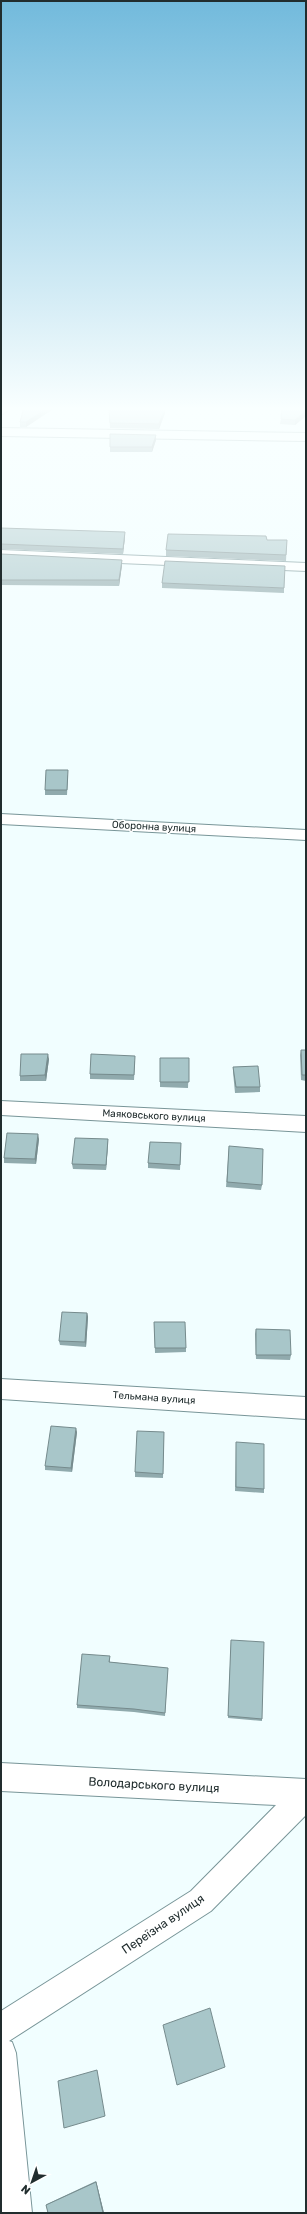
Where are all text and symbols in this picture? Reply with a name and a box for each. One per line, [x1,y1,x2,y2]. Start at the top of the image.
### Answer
street label: Оборонна вулиця [112,819,196,835]
street label: Маяковського вулиця [102,1107,206,1125]
street label: Тельмана вулиця [112,1389,196,1407]
street label: Володарського вулиця [88,1775,220,1795]
street label: Переїзна вулиця [119,1891,207,1957]
north arrow [12,2162,52,2202]
text: N [19,2182,33,2197]

